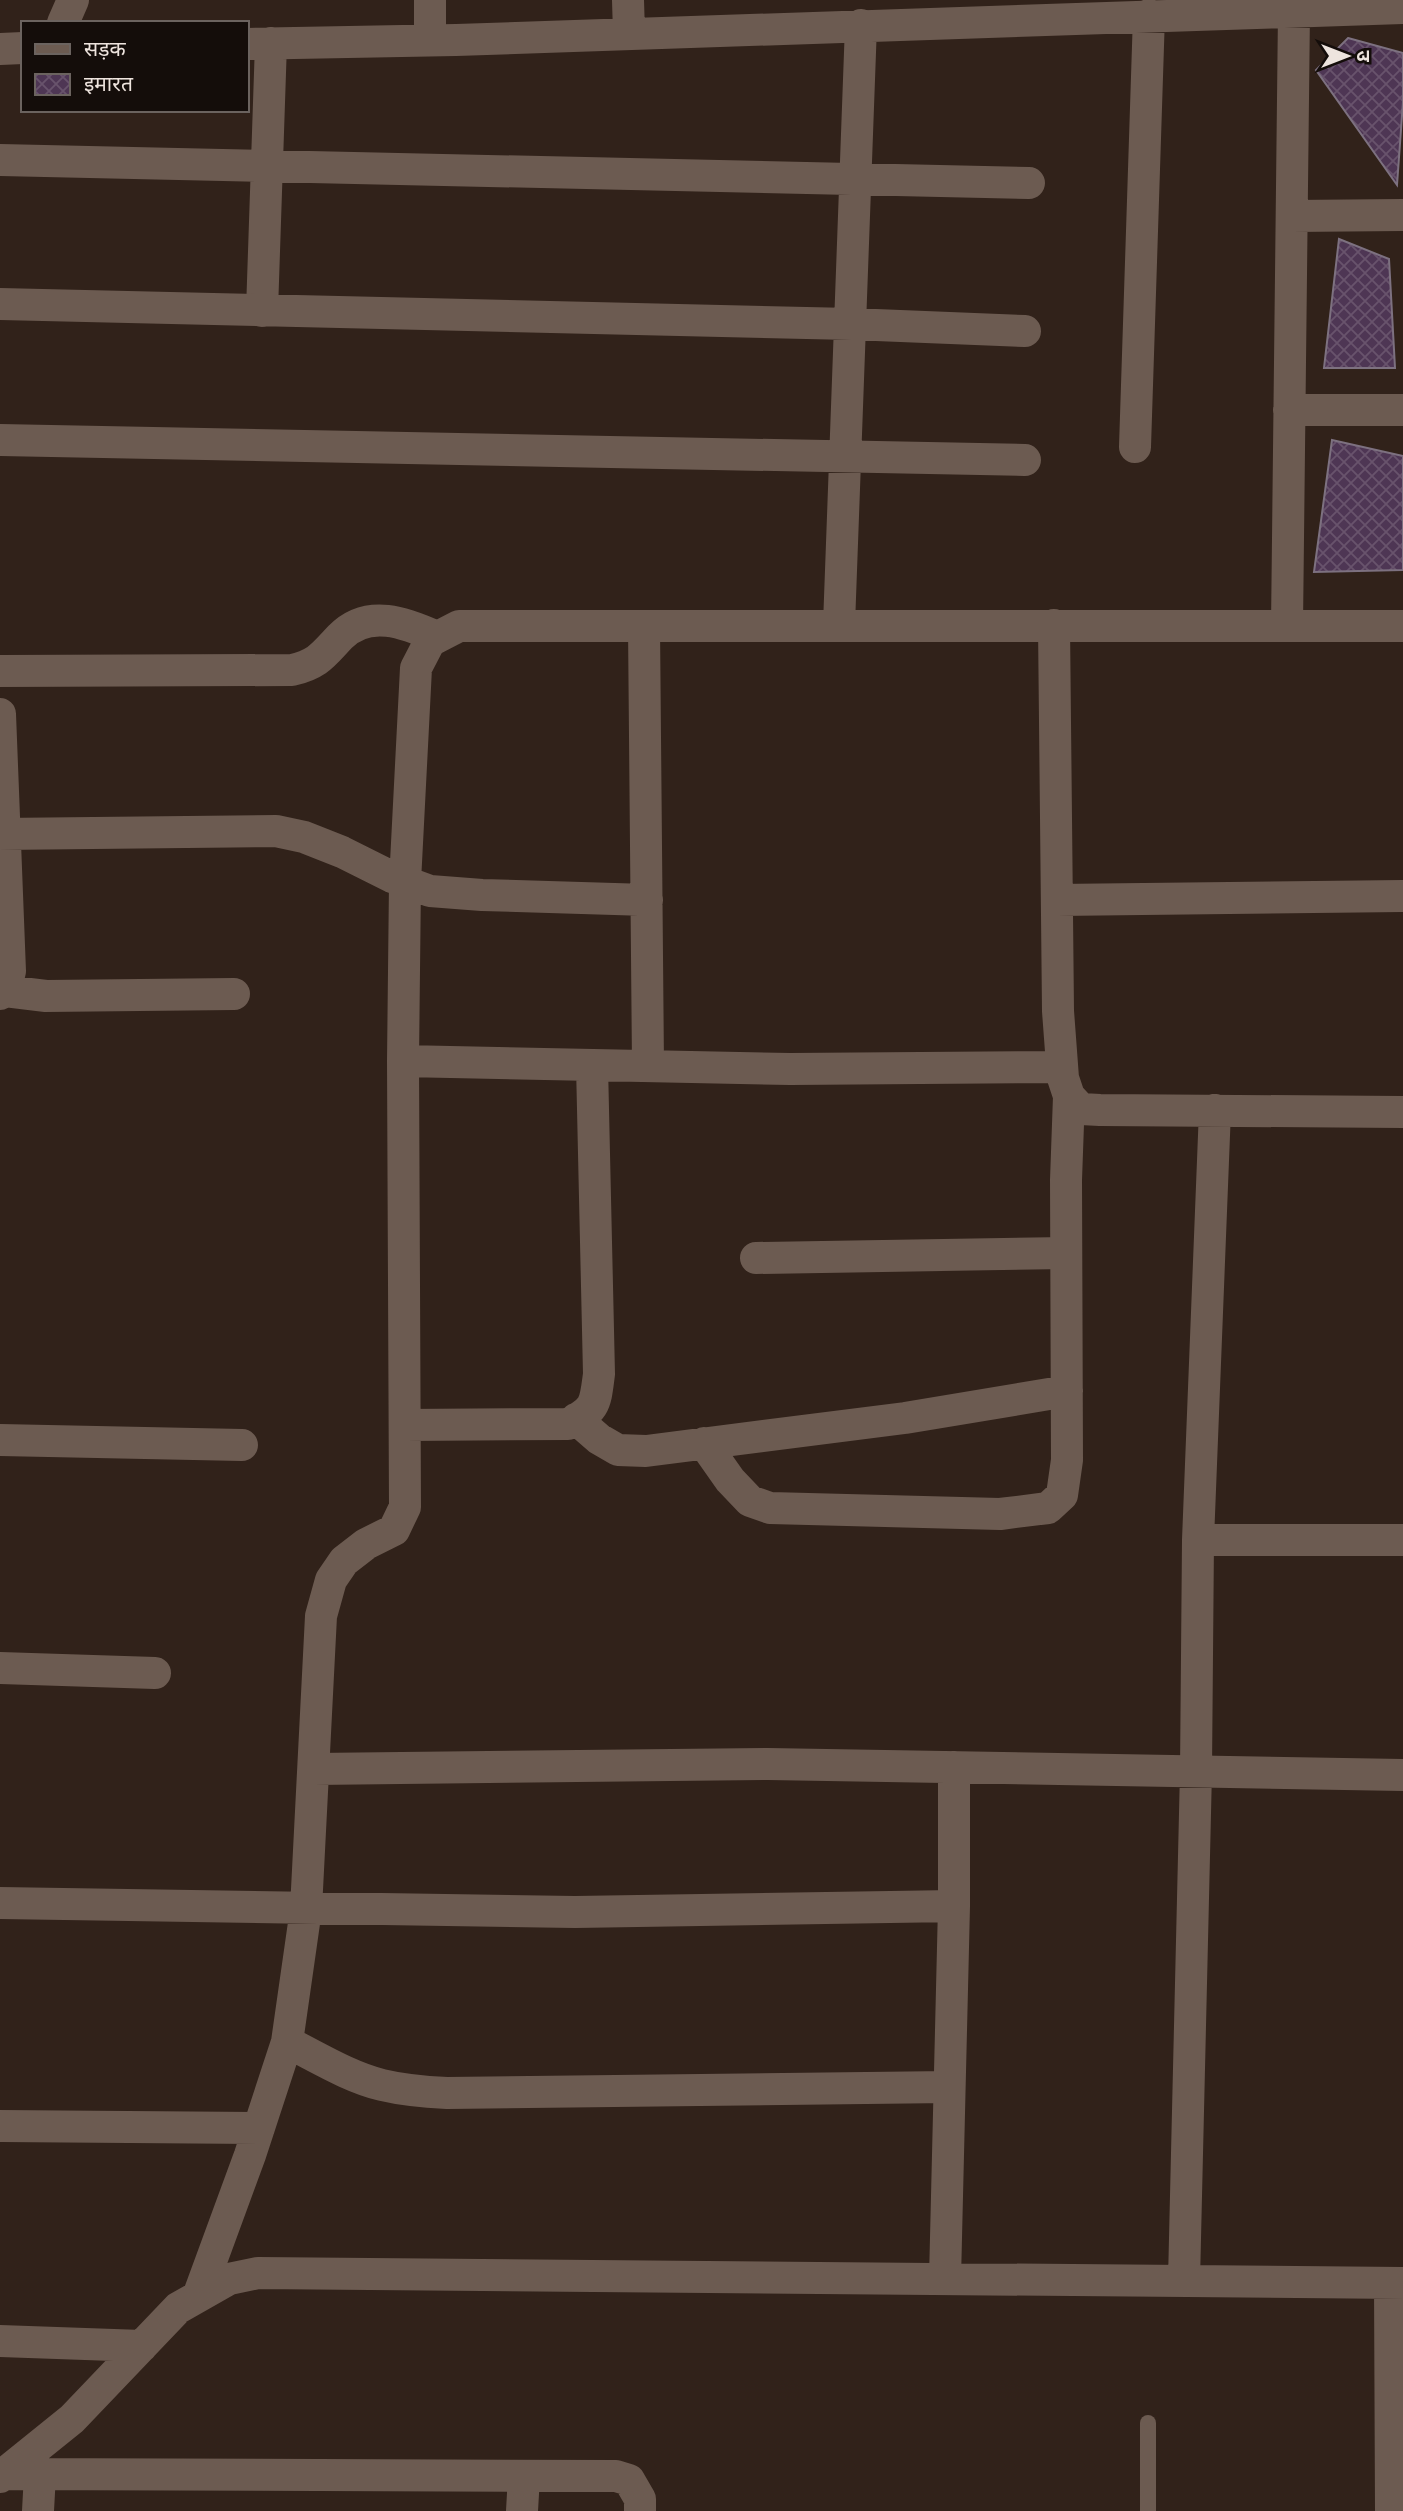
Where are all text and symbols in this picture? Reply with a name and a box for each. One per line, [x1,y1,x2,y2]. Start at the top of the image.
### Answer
legend [21,21,248,112]
north arrow [1312,21,1382,91]
text: सड़क [84,36,126,60]
text: उ [1353,50,1375,62]
text: इमारत [84,71,134,95]

